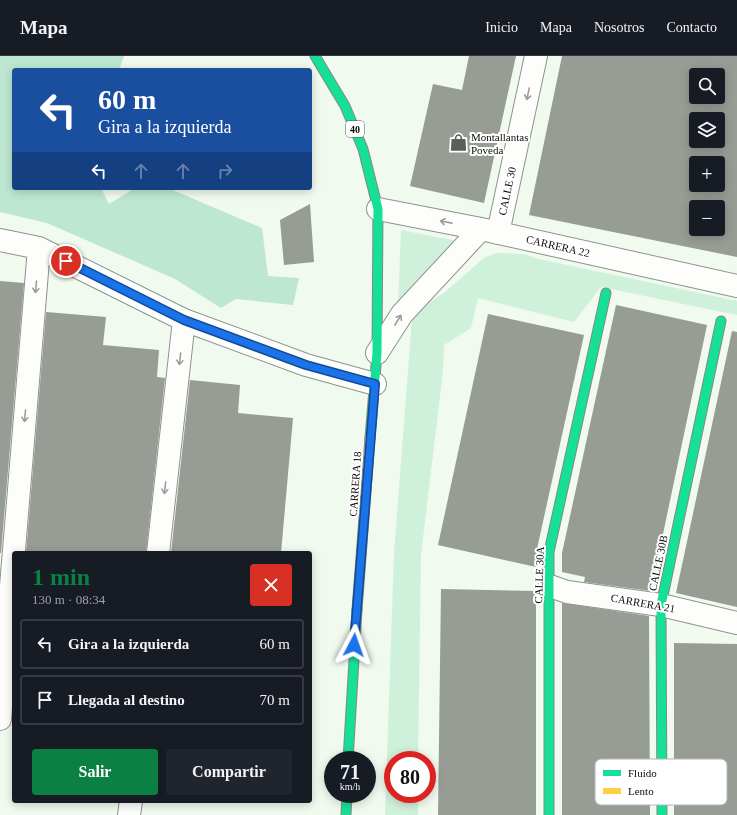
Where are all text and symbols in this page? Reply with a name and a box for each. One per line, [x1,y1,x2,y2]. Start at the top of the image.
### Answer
text: Mapa [20,17,68,38]
text: Inicio [485,20,518,35]
text: Mapa [540,20,572,35]
text: Nosotros [594,20,644,35]
text: Contacto [666,20,717,35]
map controls [689,68,725,236]
button: search [689,68,725,104]
icon: left [32,84,84,136]
text: 60 m [98,84,156,115]
one-way arrow [524,87,532,100]
button: layers [689,112,725,148]
text: Gira a la izquierda [98,117,231,137]
road number: 40 [346,121,364,137]
place label: Montallantas Poveda [471,131,528,156]
shop icon: Montallantas Poveda [448,133,468,153]
button: + [689,156,725,192]
icon: left [88,160,110,182]
icon: ahead [130,160,152,182]
icon: ahead [172,160,194,182]
icon: right [214,160,236,182]
street label: CALLE 30 [496,165,518,216]
button: − [689,200,725,236]
one-way arrow [440,218,453,226]
street label: CARRERA 22 [525,233,591,259]
pin [49,244,83,278]
icon: arrive [55,250,77,272]
one-way arrow [32,280,40,293]
one-way arrow [394,315,402,326]
one-way arrow [176,352,183,365]
one-way arrow [22,409,29,422]
street label: CARRERA 18 [347,451,363,517]
one-way arrow [162,481,169,494]
street label: CALLE 30B [646,534,670,592]
street label: CALLE 30A [532,546,546,604]
text: 1 min [32,564,90,590]
button: close [250,564,292,606]
street label: CARRERA 21 [610,591,676,615]
text: 130 m · 08:34 [32,592,105,607]
position arrow [333,624,375,666]
icon: left [34,633,56,655]
text: Gira a la izquierda [68,636,189,652]
text: 60 m [260,636,290,652]
icon: arrive [34,689,56,711]
text: Llegada al destino [68,692,185,708]
text: 70 m [260,692,290,708]
button: Salir [32,749,158,795]
button: Compartir [166,749,292,795]
speed limit sign: 80 [384,751,436,803]
legend [595,759,727,805]
text: 71 [340,761,360,783]
text: Fluido [628,767,657,779]
text: km/h [340,781,360,792]
text: Lento [628,785,654,797]

